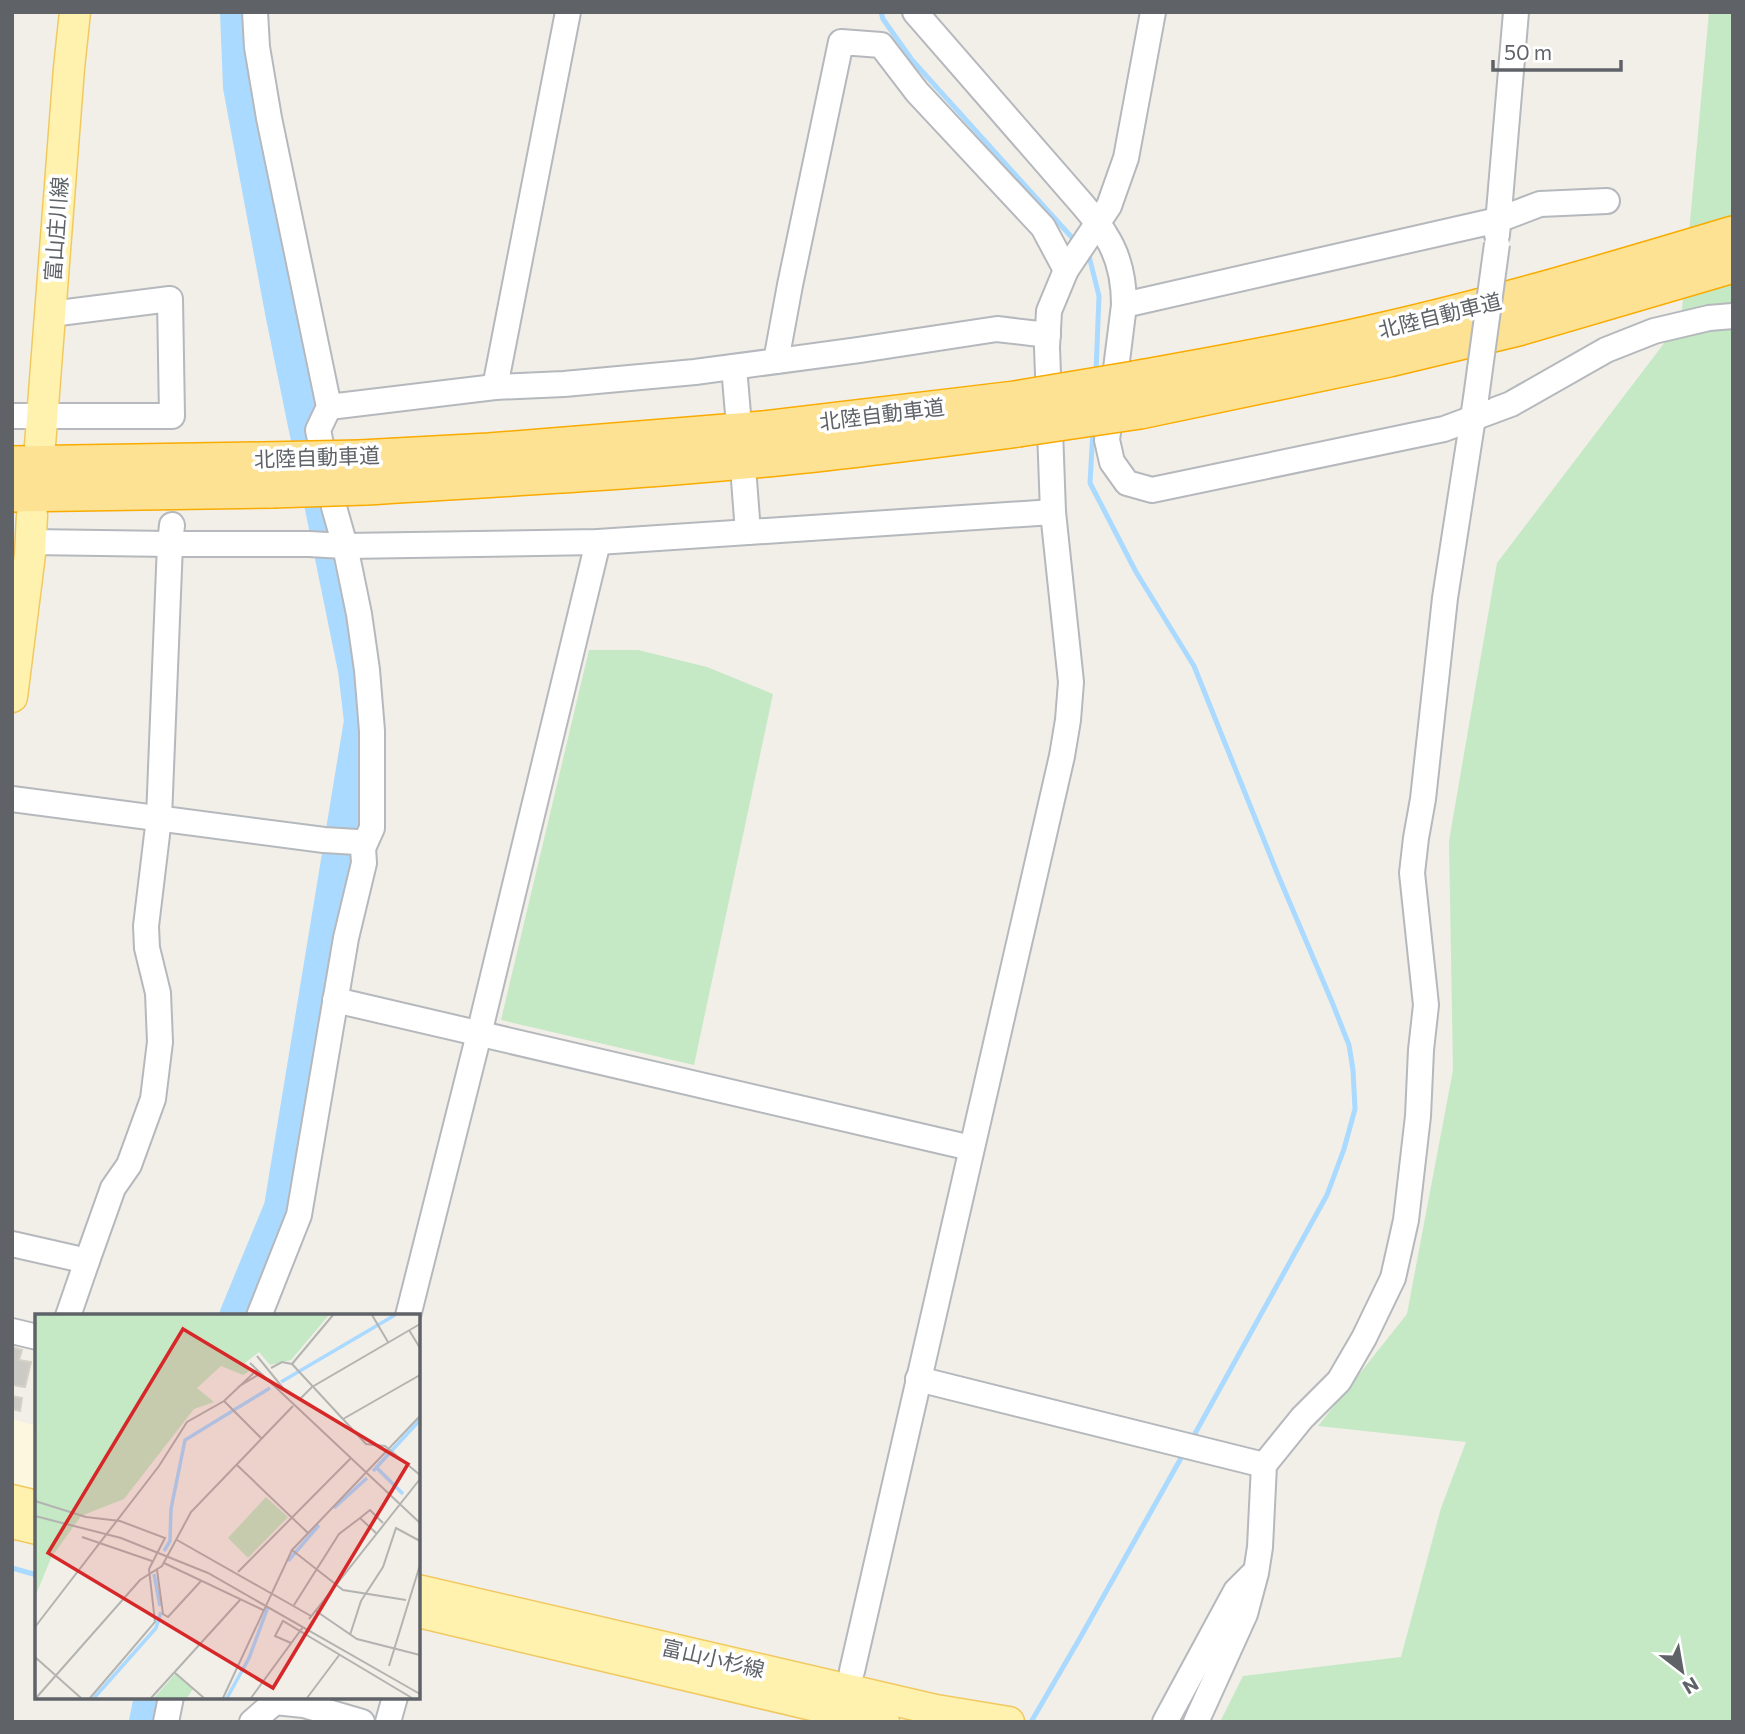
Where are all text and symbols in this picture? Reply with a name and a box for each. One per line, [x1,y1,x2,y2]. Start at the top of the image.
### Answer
scale bar [1493,28,1621,72]
text: 50 m [1504,39,1552,64]
street label: 富山庄川線 [39,176,72,282]
street label: 北陸自動車道 [1375,287,1504,342]
street label: 北陸自動車道 [818,393,946,434]
street label: 北陸自動車道 [254,442,380,471]
inset map [35,1314,420,1699]
street label: 富山小杉線 [659,1634,767,1682]
north arrow [1647,1636,1717,1706]
text: N [1679,1672,1703,1700]

